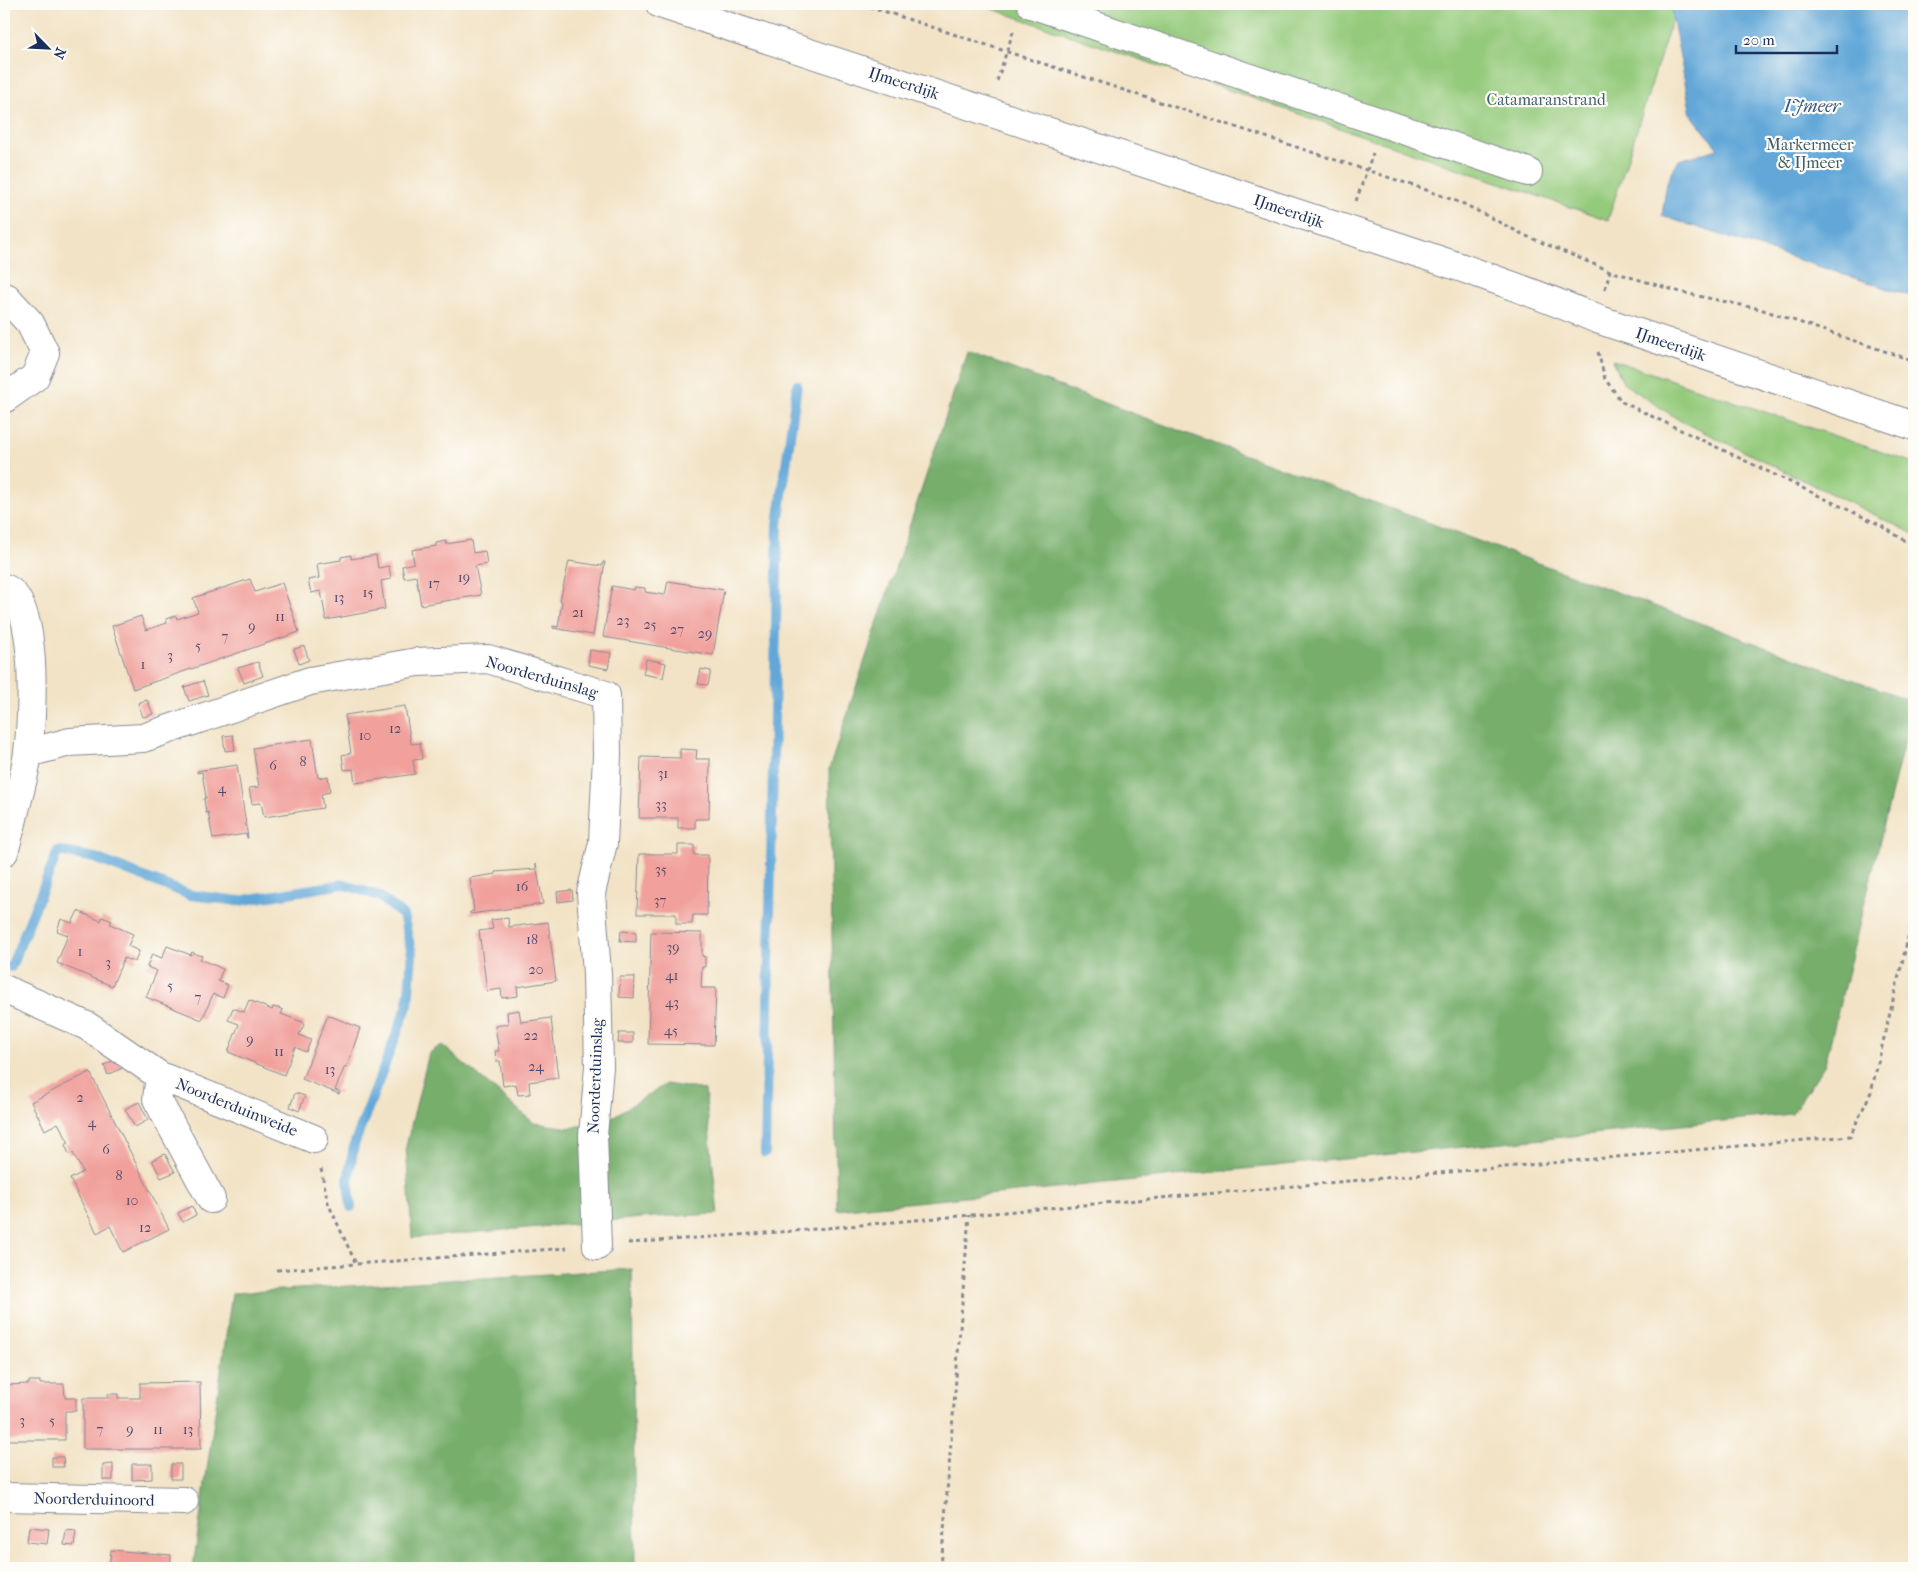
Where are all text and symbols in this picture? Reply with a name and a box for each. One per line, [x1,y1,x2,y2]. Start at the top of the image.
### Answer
north arrow [22,22,72,72]
scale bar [1736,22,1837,54]
text: 20 m [1743,31,1775,49]
text: N [49,45,69,62]
street label: IJmeerdijk [866,63,942,104]
park label: Catamaranstrand [1486,90,1606,109]
water label: IJmeer [1783,96,1842,117]
park label: Markermeer & IJmeer [1766,135,1854,172]
street label: IJmeerdijk [1251,190,1327,232]
street label: IJmeerdijk [1633,323,1709,365]
house number: 19 [458,569,470,586]
house number: 17 [428,575,440,592]
house number: 15 [363,584,374,601]
house number: 13 [334,589,344,606]
house number: 21 [572,604,584,621]
house number: 11 [275,608,285,625]
house number: 23 [617,612,629,629]
house number: 25 [643,616,657,633]
house number: 9 [248,618,256,635]
house number: 27 [670,621,684,638]
house number: 29 [698,625,712,642]
house number: 7 [222,628,229,645]
house number: 5 [195,637,201,654]
house number: 3 [167,647,173,664]
street label: Noorderduinslag [484,652,601,702]
house number: 1 [141,656,146,673]
house number: 12 [389,720,401,737]
house number: 10 [359,727,371,744]
house number: 8 [299,753,307,770]
house number: 6 [269,757,277,774]
house number: 31 [658,765,668,782]
house number: 4 [218,780,227,797]
house number: 33 [655,796,667,813]
house number: 35 [655,861,667,878]
house number: 16 [516,878,529,895]
house number: 37 [654,892,666,909]
house number: 18 [526,931,538,948]
house number: 39 [666,939,680,956]
house number: 1 [78,943,83,960]
house number: 3 [105,954,111,971]
house number: 20 [529,961,543,978]
house number: 41 [665,967,679,984]
house number: 5 [167,977,173,994]
house number: 7 [195,989,202,1006]
house number: 43 [665,994,679,1011]
street label: Noorderduinslag [583,1017,607,1134]
house number: 45 [664,1022,678,1039]
house number: 22 [524,1027,538,1044]
house number: 9 [246,1031,254,1048]
house number: 11 [274,1043,284,1060]
house number: 24 [528,1058,544,1075]
house number: 13 [325,1061,335,1078]
street label: Noorderduinweide [173,1074,301,1140]
house number: 2 [76,1089,84,1106]
house number: 4 [88,1114,97,1131]
house number: 6 [102,1141,110,1158]
house number: 8 [115,1167,123,1184]
house number: 10 [126,1192,138,1209]
house number: 12 [139,1219,151,1236]
house number: 3 [19,1412,25,1429]
house number: 5 [49,1412,55,1429]
house number: 7 [97,1421,104,1438]
house number: 9 [126,1421,134,1438]
house number: 11 [153,1421,163,1438]
house number: 13 [183,1421,193,1438]
street label: Noorderduinoord [33,1488,155,1510]

